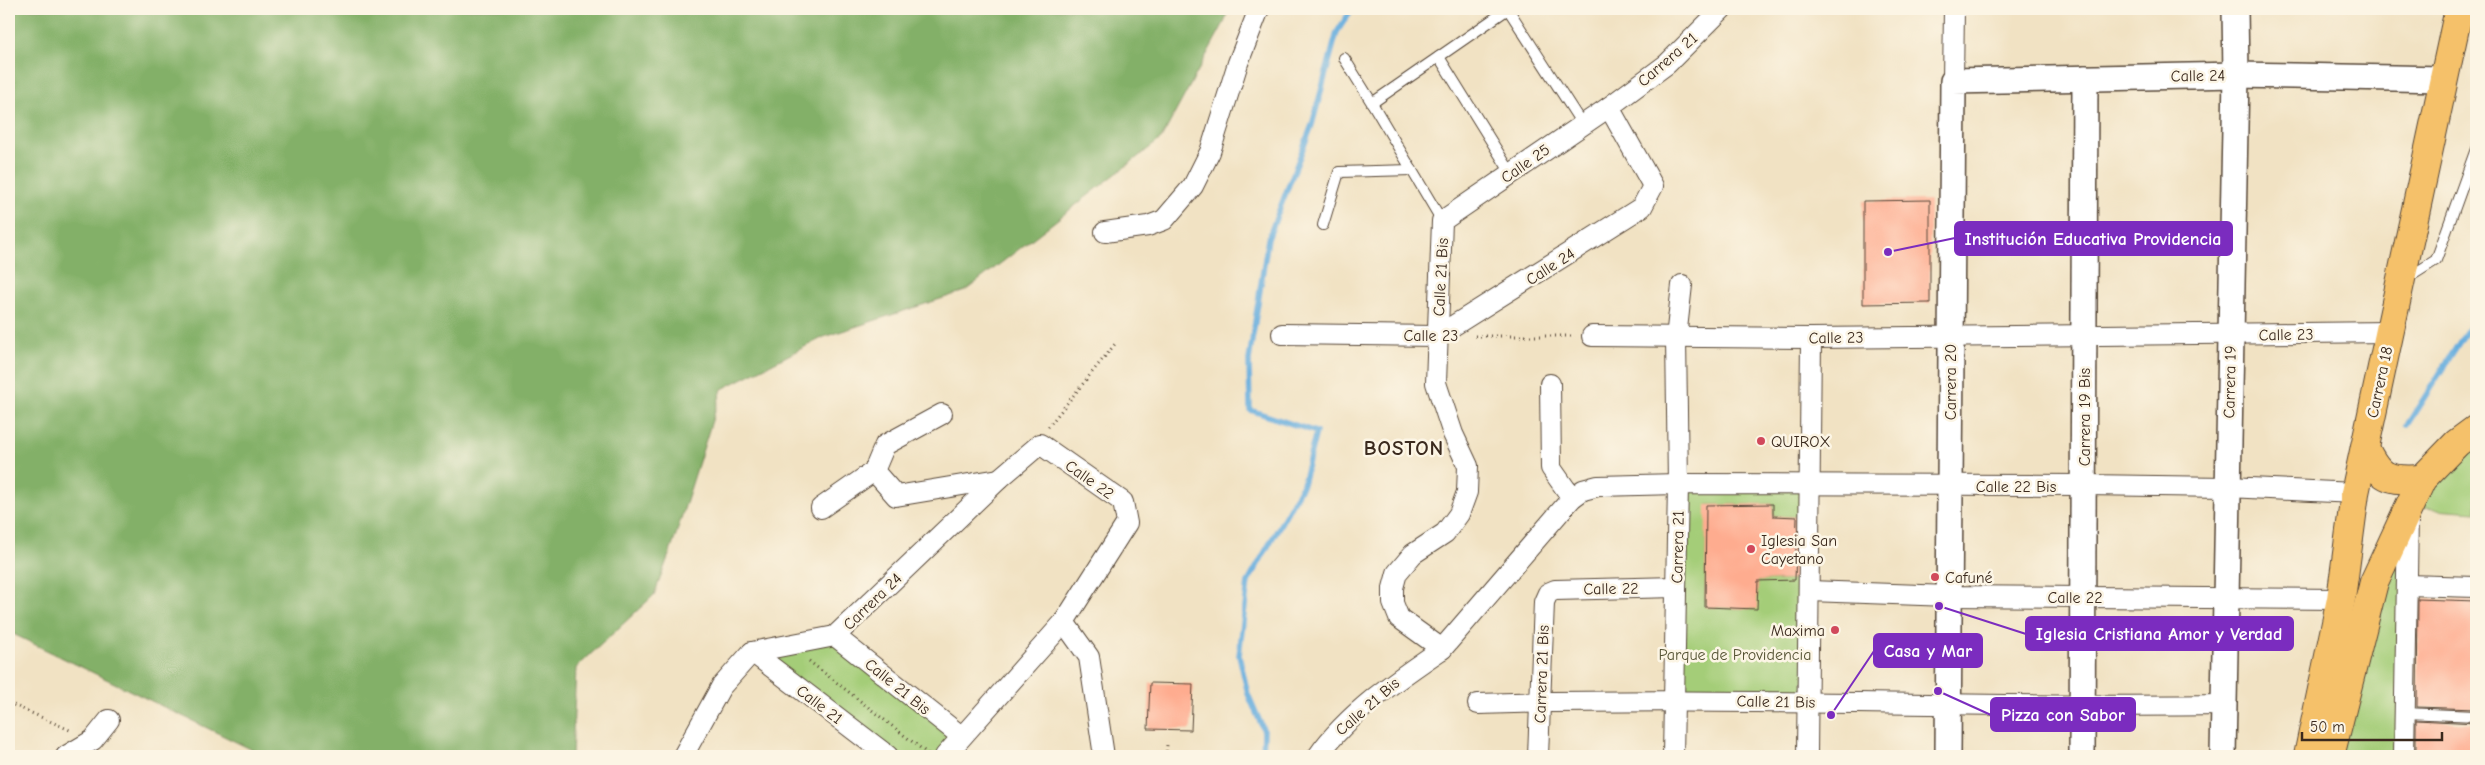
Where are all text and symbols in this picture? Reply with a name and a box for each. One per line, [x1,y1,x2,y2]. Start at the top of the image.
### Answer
street label: Carrera 21 [1634,29,1701,90]
street label: Calle 24 [2171,67,2225,85]
street label: Calle 25 [1498,141,1553,187]
callout: Institución Educativa Providencia [1955,222,2232,255]
text: Institución Educativa Providencia [1965,229,2221,250]
street label: Calle 21 Bis [1430,237,1452,317]
street label: Calle 24 [1523,244,1578,289]
street label: Calle 23 [2258,326,2314,344]
street label: Calle 23 [1404,327,1458,345]
street label: Calle 23 [1808,329,1864,347]
street label: Carrera 20 [1942,344,1960,420]
street label: Carrera 19 [2220,345,2240,419]
street label: Carrera 18 [2364,345,2396,420]
street label: Carrera 19 Bis [2076,367,2094,466]
place label: QUIROX [1771,433,1830,451]
marker: QUIROX [1755,435,1767,447]
district label: BOSTON [1364,436,1444,460]
street label: Calle 22 [1062,457,1117,503]
street label: Calle 22 Bis [1976,478,2057,496]
street label: Carrera 21 [1668,510,1688,584]
place label: Iglesia San Cayetano [1761,532,1837,568]
marker: Iglesia San Cayetano [1745,543,1757,555]
street label: Carrera 24 [840,569,906,634]
place label: Cafuné [1945,569,1993,587]
marker: Cafuné [1929,571,1941,583]
street label: Calle 22 [1583,580,1639,598]
street label: Calle 22 [2047,589,2103,607]
callout: Iglesia Cristiana Amor y Verdad [2026,617,2293,650]
place label: Maxima [1771,622,1825,640]
street label: Carrera 21 Bis [1531,624,1553,724]
marker: Maxima [1829,624,1841,636]
text: Iglesia Cristiana Amor y Verdad [2036,624,2282,645]
callout: Casa y Mar [1874,634,1982,667]
text: Casa y Mar [1884,641,1973,662]
park label: Parque de Providencia [1659,646,1811,664]
street label: Calle 21 Bis [861,655,934,719]
street label: Calle 21 Bis [1332,674,1404,739]
street label: Calle 21 [793,682,846,728]
street label: Calle 21 Bis [1736,692,1816,712]
callout: Pizza con Sabor [1991,698,2135,731]
text: Pizza con Sabor [2001,705,2126,726]
scale bar [2302,710,2442,742]
text: 50 m [2310,718,2345,736]

